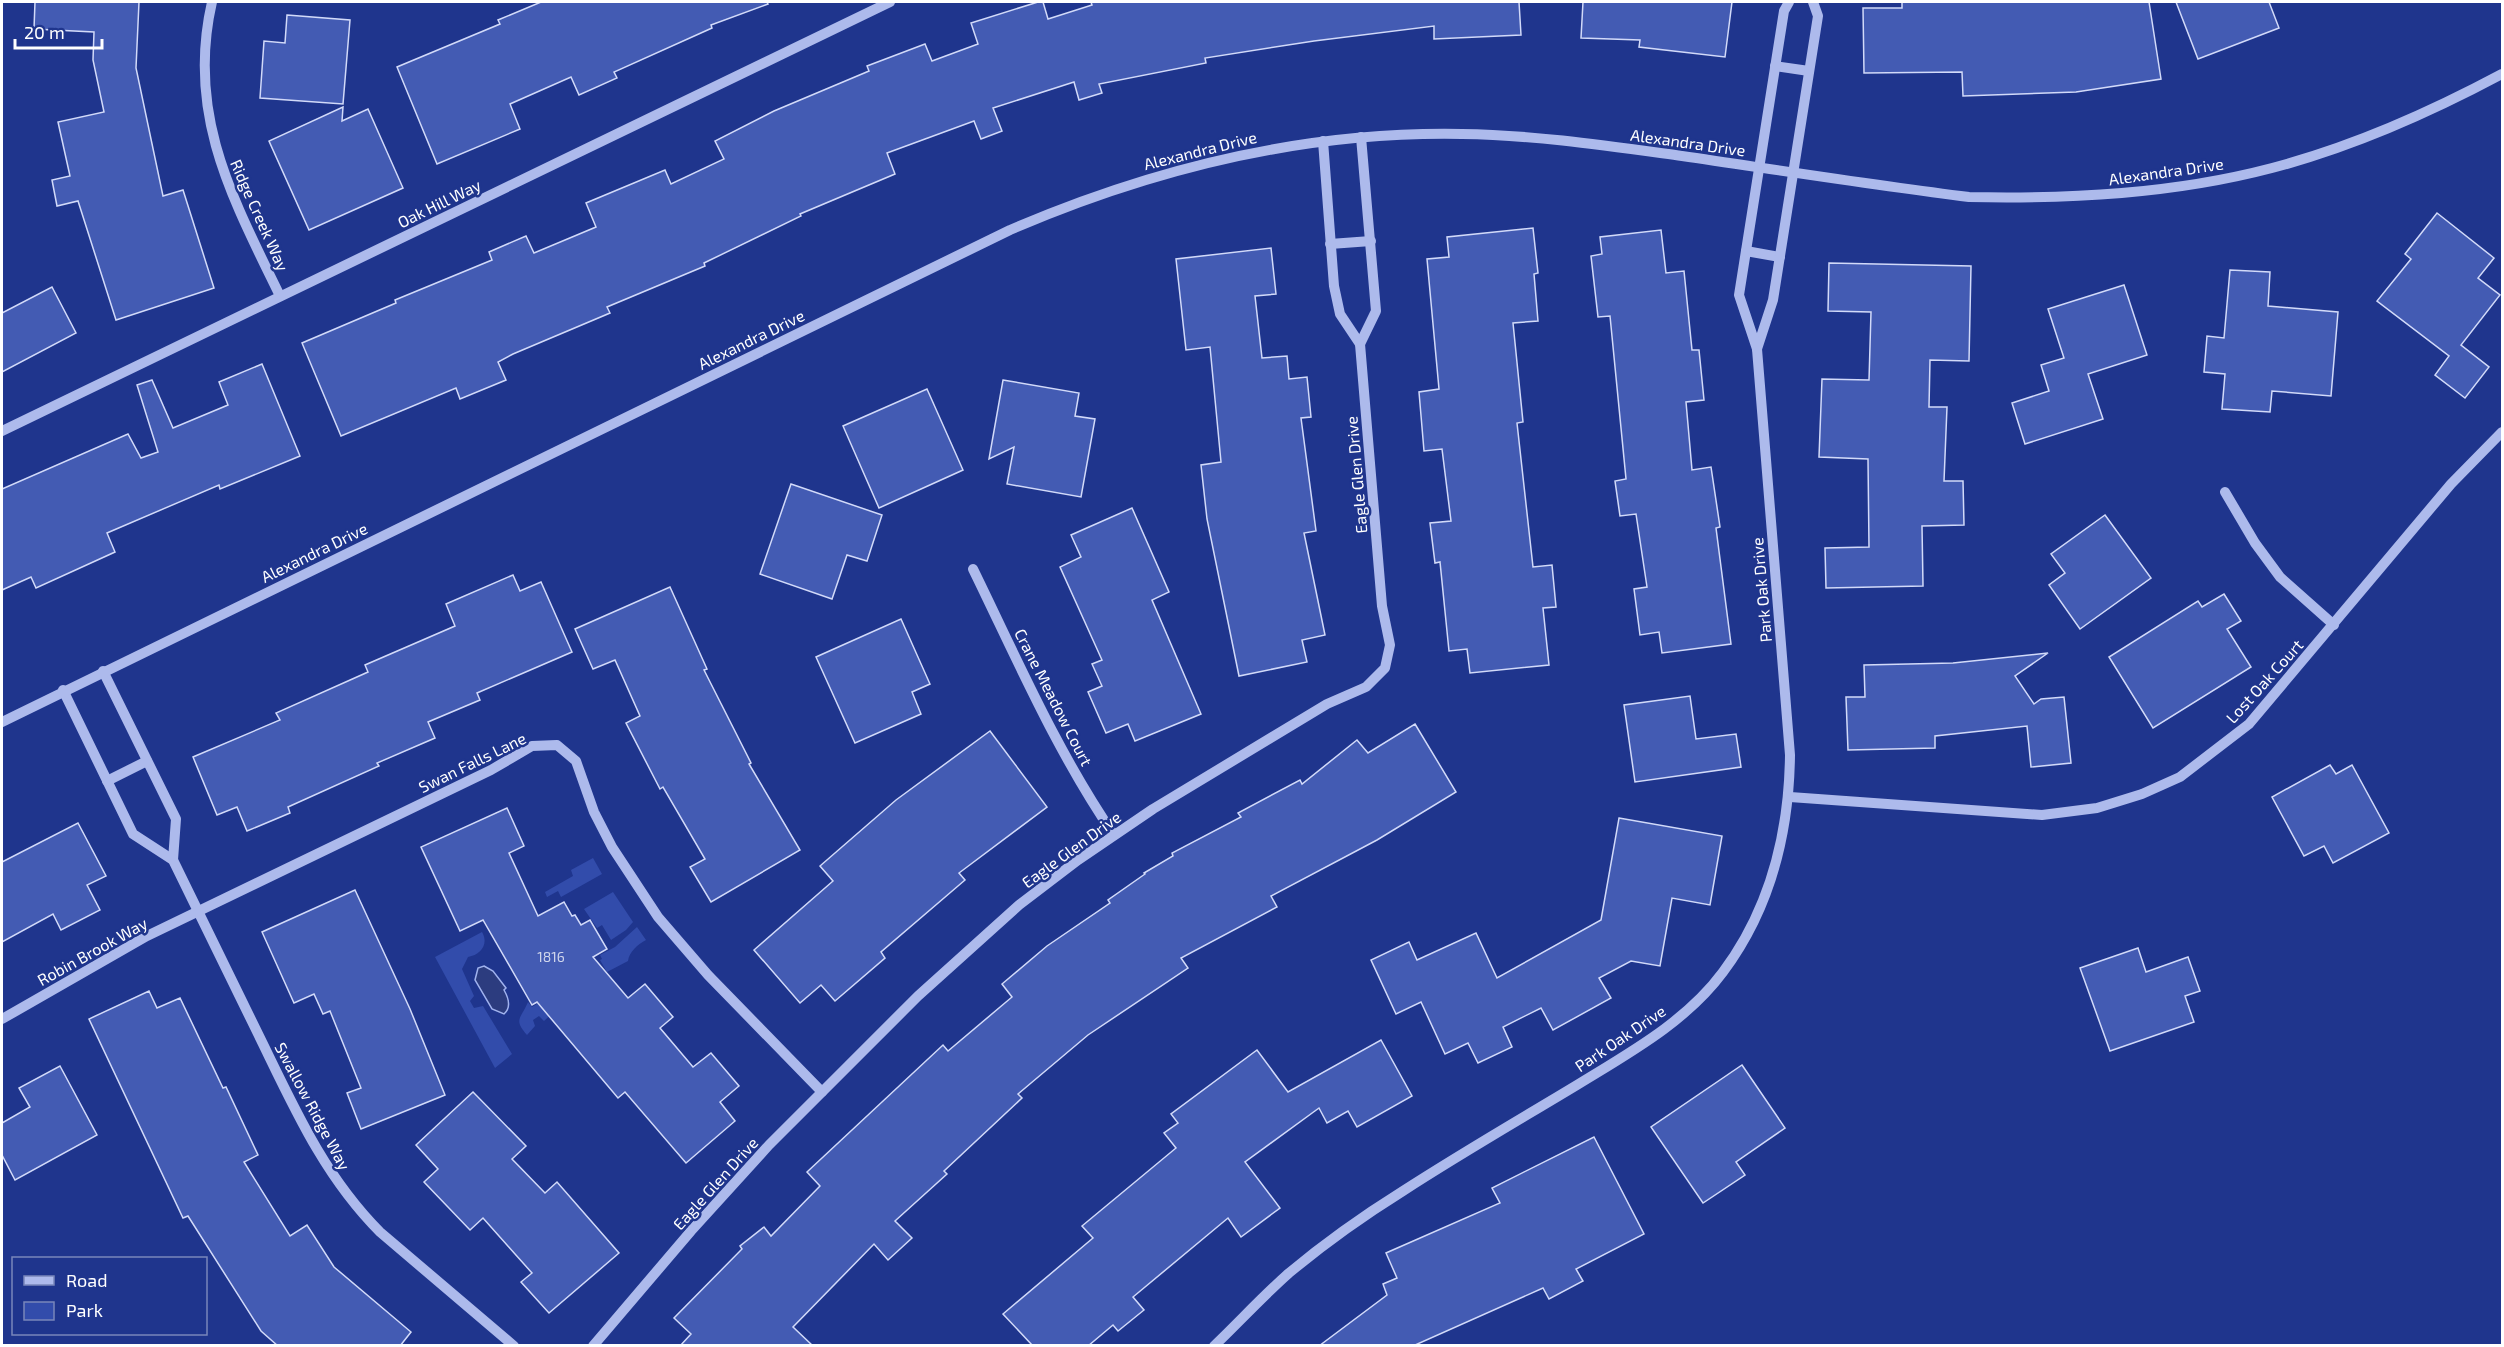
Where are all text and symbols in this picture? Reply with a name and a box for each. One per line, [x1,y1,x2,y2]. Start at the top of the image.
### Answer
scale bar [15,12,102,50]
text: 20 m [24,21,65,43]
street label: Alexandra Drive [1629,125,1747,159]
street label: Alexandra Drive [1142,127,1258,173]
street label: Alexandra Drive [2107,154,2225,188]
street label: Ridge Creek Way [227,156,293,274]
street label: Oak Hill Way [394,174,484,231]
street label: Alexandra Drive [695,305,807,373]
street label: Eagle Glen Drive [1341,415,1371,535]
street label: Alexandra Drive [258,518,370,586]
street label: Park Oak Drive [1747,537,1775,643]
street label: Crane Meadow Court [1011,625,1097,769]
street label: Lost Oak Court [2221,635,2307,727]
street label: Swan Falls Lane [415,728,529,796]
street label: Eagle Glen Drive [1018,807,1124,891]
street label: Robin Brook Way [34,913,151,989]
house number: 1816 [537,948,565,965]
street label: Park Oak Drive [1571,1001,1669,1075]
street label: Swallow Ridge Way [271,1039,355,1174]
street label: Eagle Glen Drive [669,1133,761,1233]
legend [12,1257,207,1335]
text: Road [66,1269,107,1291]
text: Park [66,1299,103,1321]

